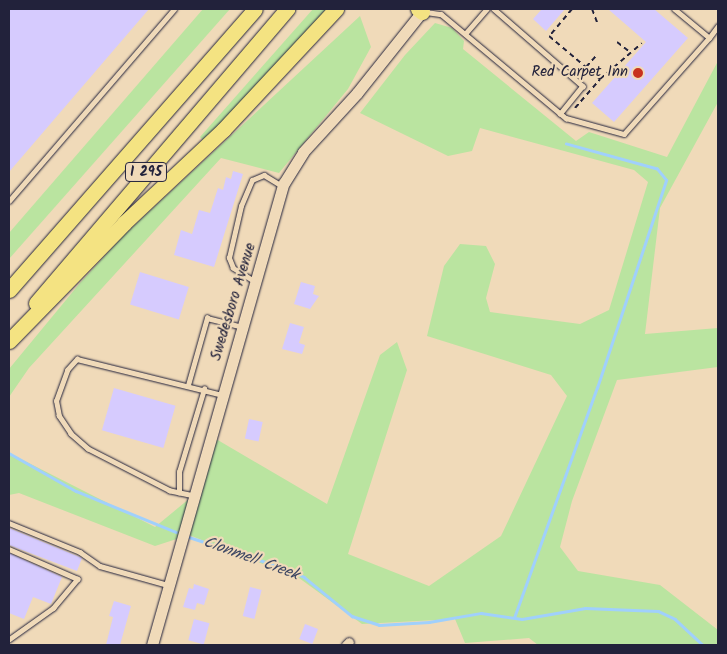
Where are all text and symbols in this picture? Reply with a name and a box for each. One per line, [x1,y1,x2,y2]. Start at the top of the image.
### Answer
place label: Red Carpet Inn [532,64,628,82]
marker: Red Carpet Inn [632,67,644,79]
road number: I 295 [125,160,167,183]
street label: Swedesboro Avenue [208,241,260,363]
water label: Clonmell Creek [201,533,301,585]

